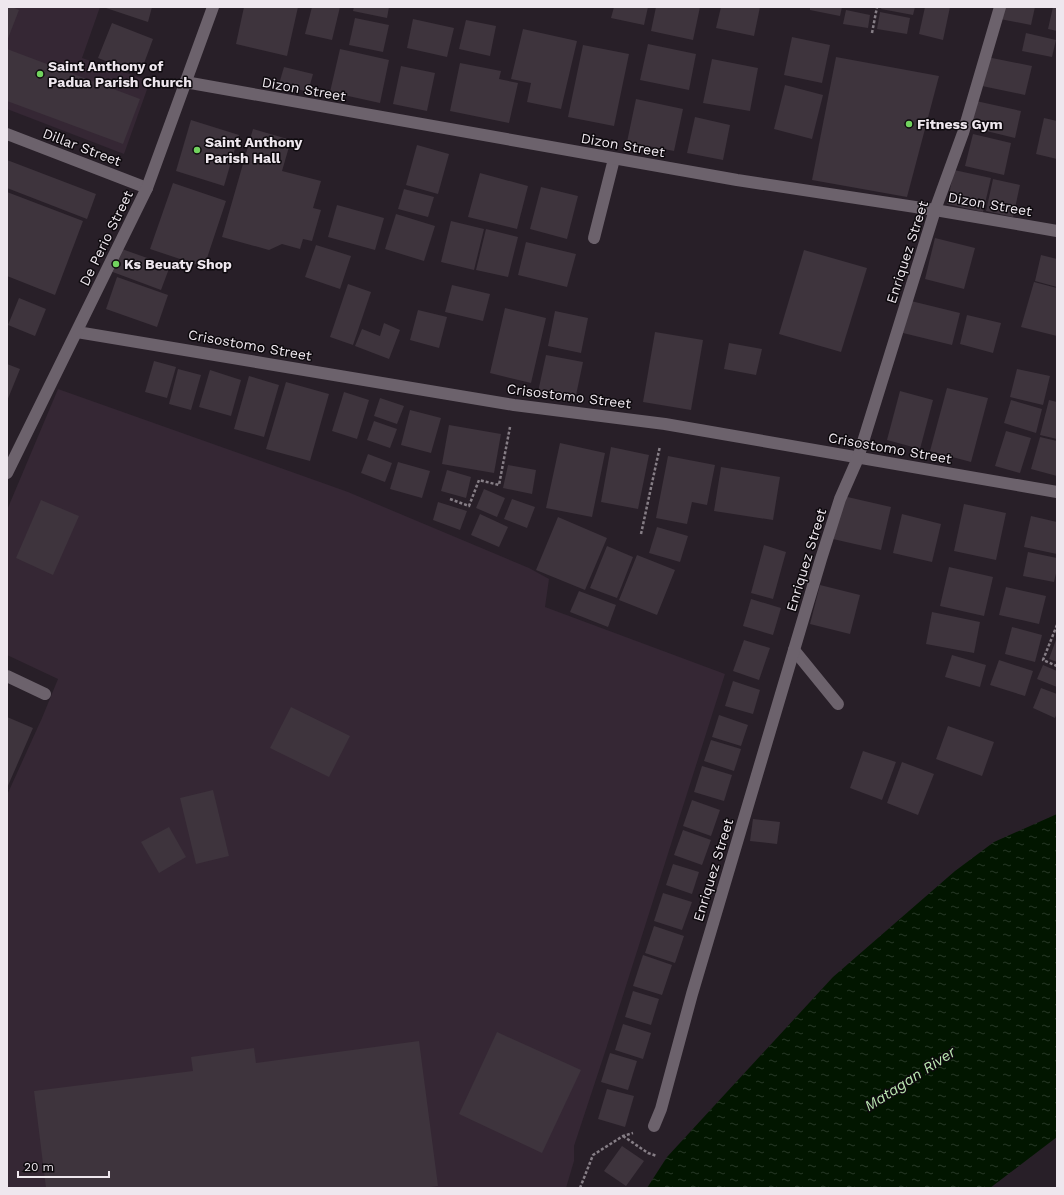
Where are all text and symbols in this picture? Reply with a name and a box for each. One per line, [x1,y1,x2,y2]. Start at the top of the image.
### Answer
place label: Saint Anthony of Padua Parish Church [48,58,192,90]
marker: Saint Anthony of Padua Parish Church [35,69,45,79]
street label: Dizon Street [261,74,347,104]
place label: Fitness Gym [917,116,1003,132]
marker: Fitness Gym [904,119,914,129]
street label: Dillar Street [41,125,124,169]
street label: Dizon Street [580,130,666,160]
place label: Saint Anthony Parish Hall [205,134,302,166]
marker: Saint Anthony Parish Hall [192,145,202,155]
street label: De Perio Street [76,188,136,288]
street label: Dizon Street [947,189,1033,219]
street label: Enriquez Street [883,199,931,305]
place label: Ks Beuaty Shop [124,256,232,272]
marker: Ks Beuaty Shop [111,259,121,269]
street label: Crisostomo Street [187,326,313,364]
street label: Crisostomo Street [506,380,632,412]
street label: Crisostomo Street [827,429,953,467]
street label: Enriquez Street [783,506,829,613]
street label: Enriquez Street [690,816,736,923]
water label: Matagan River [861,1042,960,1115]
scale bar [18,1153,109,1179]
text: 20 m [24,1160,54,1174]

